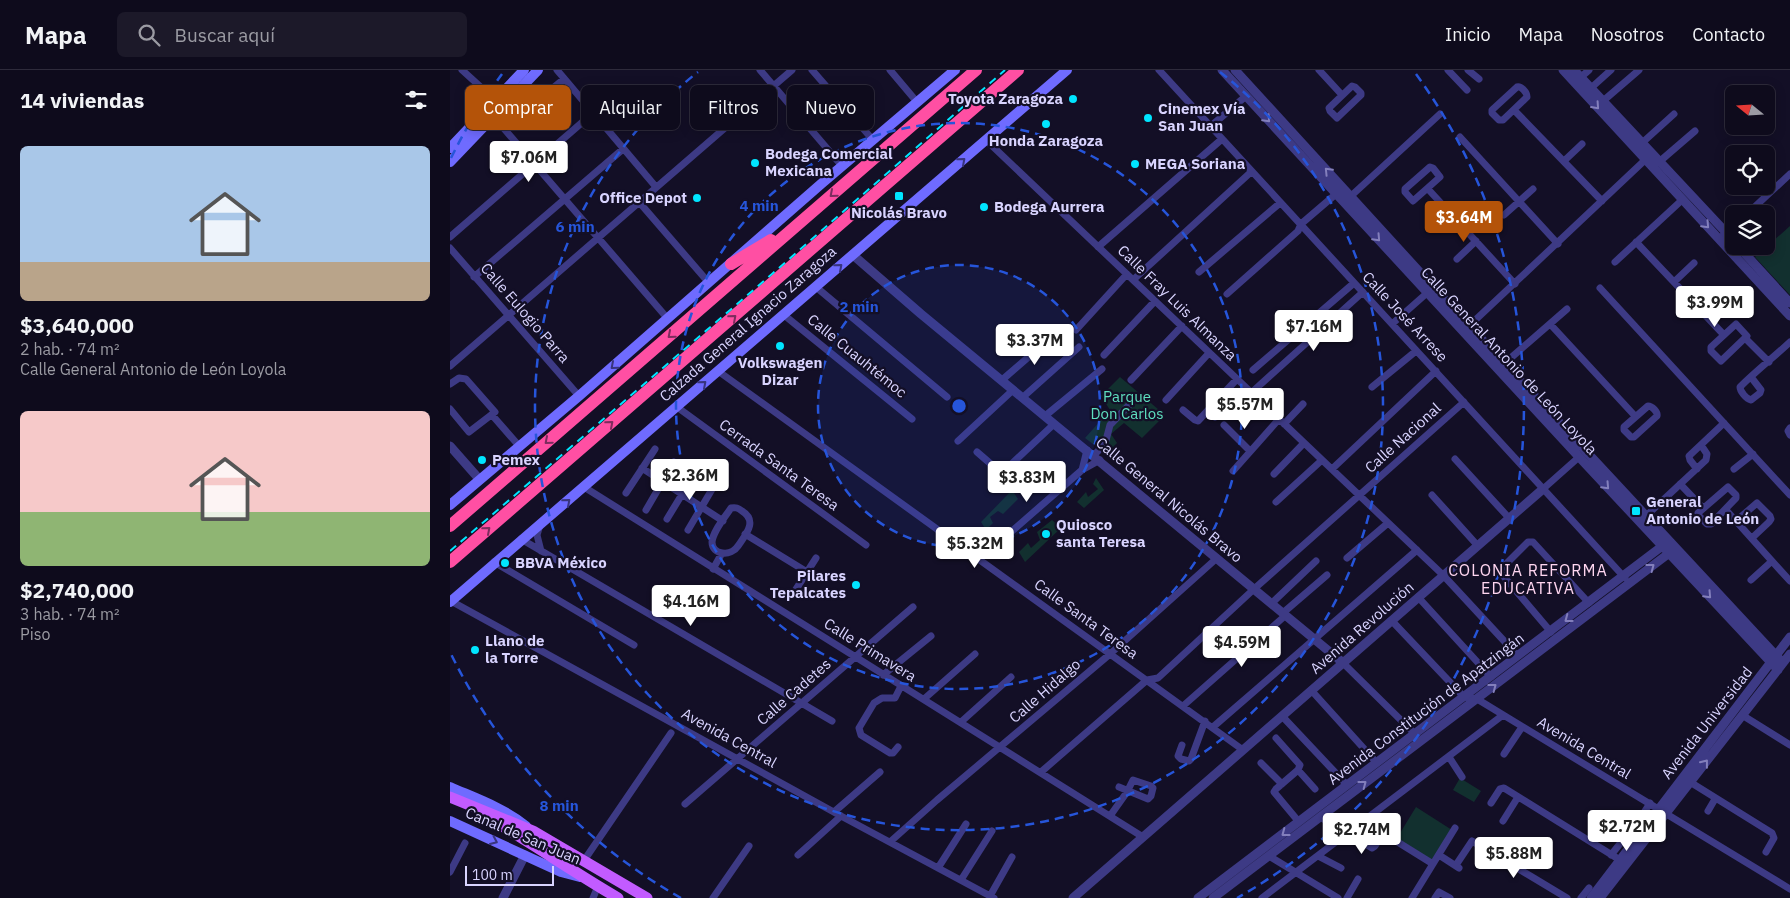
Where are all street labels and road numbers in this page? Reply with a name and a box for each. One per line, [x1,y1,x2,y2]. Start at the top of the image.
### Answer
street label: Calle Fray Luis Almanza [1114,241,1241,365]
street label: Calzada General Ignacio Zaragoza [655,242,840,406]
street label: Calle Eulogio Parra [477,259,574,367]
street label: Calle General Antonio de León Loyola [1417,263,1601,458]
street label: Calle José Arrese [1359,268,1452,366]
street label: Calle Cuauhtémoc [804,310,911,402]
street label: Calle Nacional [1361,398,1445,477]
street label: Cerrada Santa Teresa [716,415,843,515]
street label: Calle General Nicolás Bravo [1092,433,1247,567]
street label: Calle Santa Teresa [1031,574,1142,663]
street label: Avenida Revolución [1306,577,1417,678]
street label: Calle Primavera [821,614,920,686]
street label: Avenida Constitución de Apatzingán [1324,628,1528,789]
street label: Calle Cadetes [753,654,835,729]
street label: Calle Hidalgo [1005,654,1084,727]
street label: Avenida Universidad [1657,663,1756,783]
street label: Avenida Central [678,704,780,772]
street label: Avenida Central [1534,712,1635,783]
street label: Canal de San Juan [463,803,584,868]

